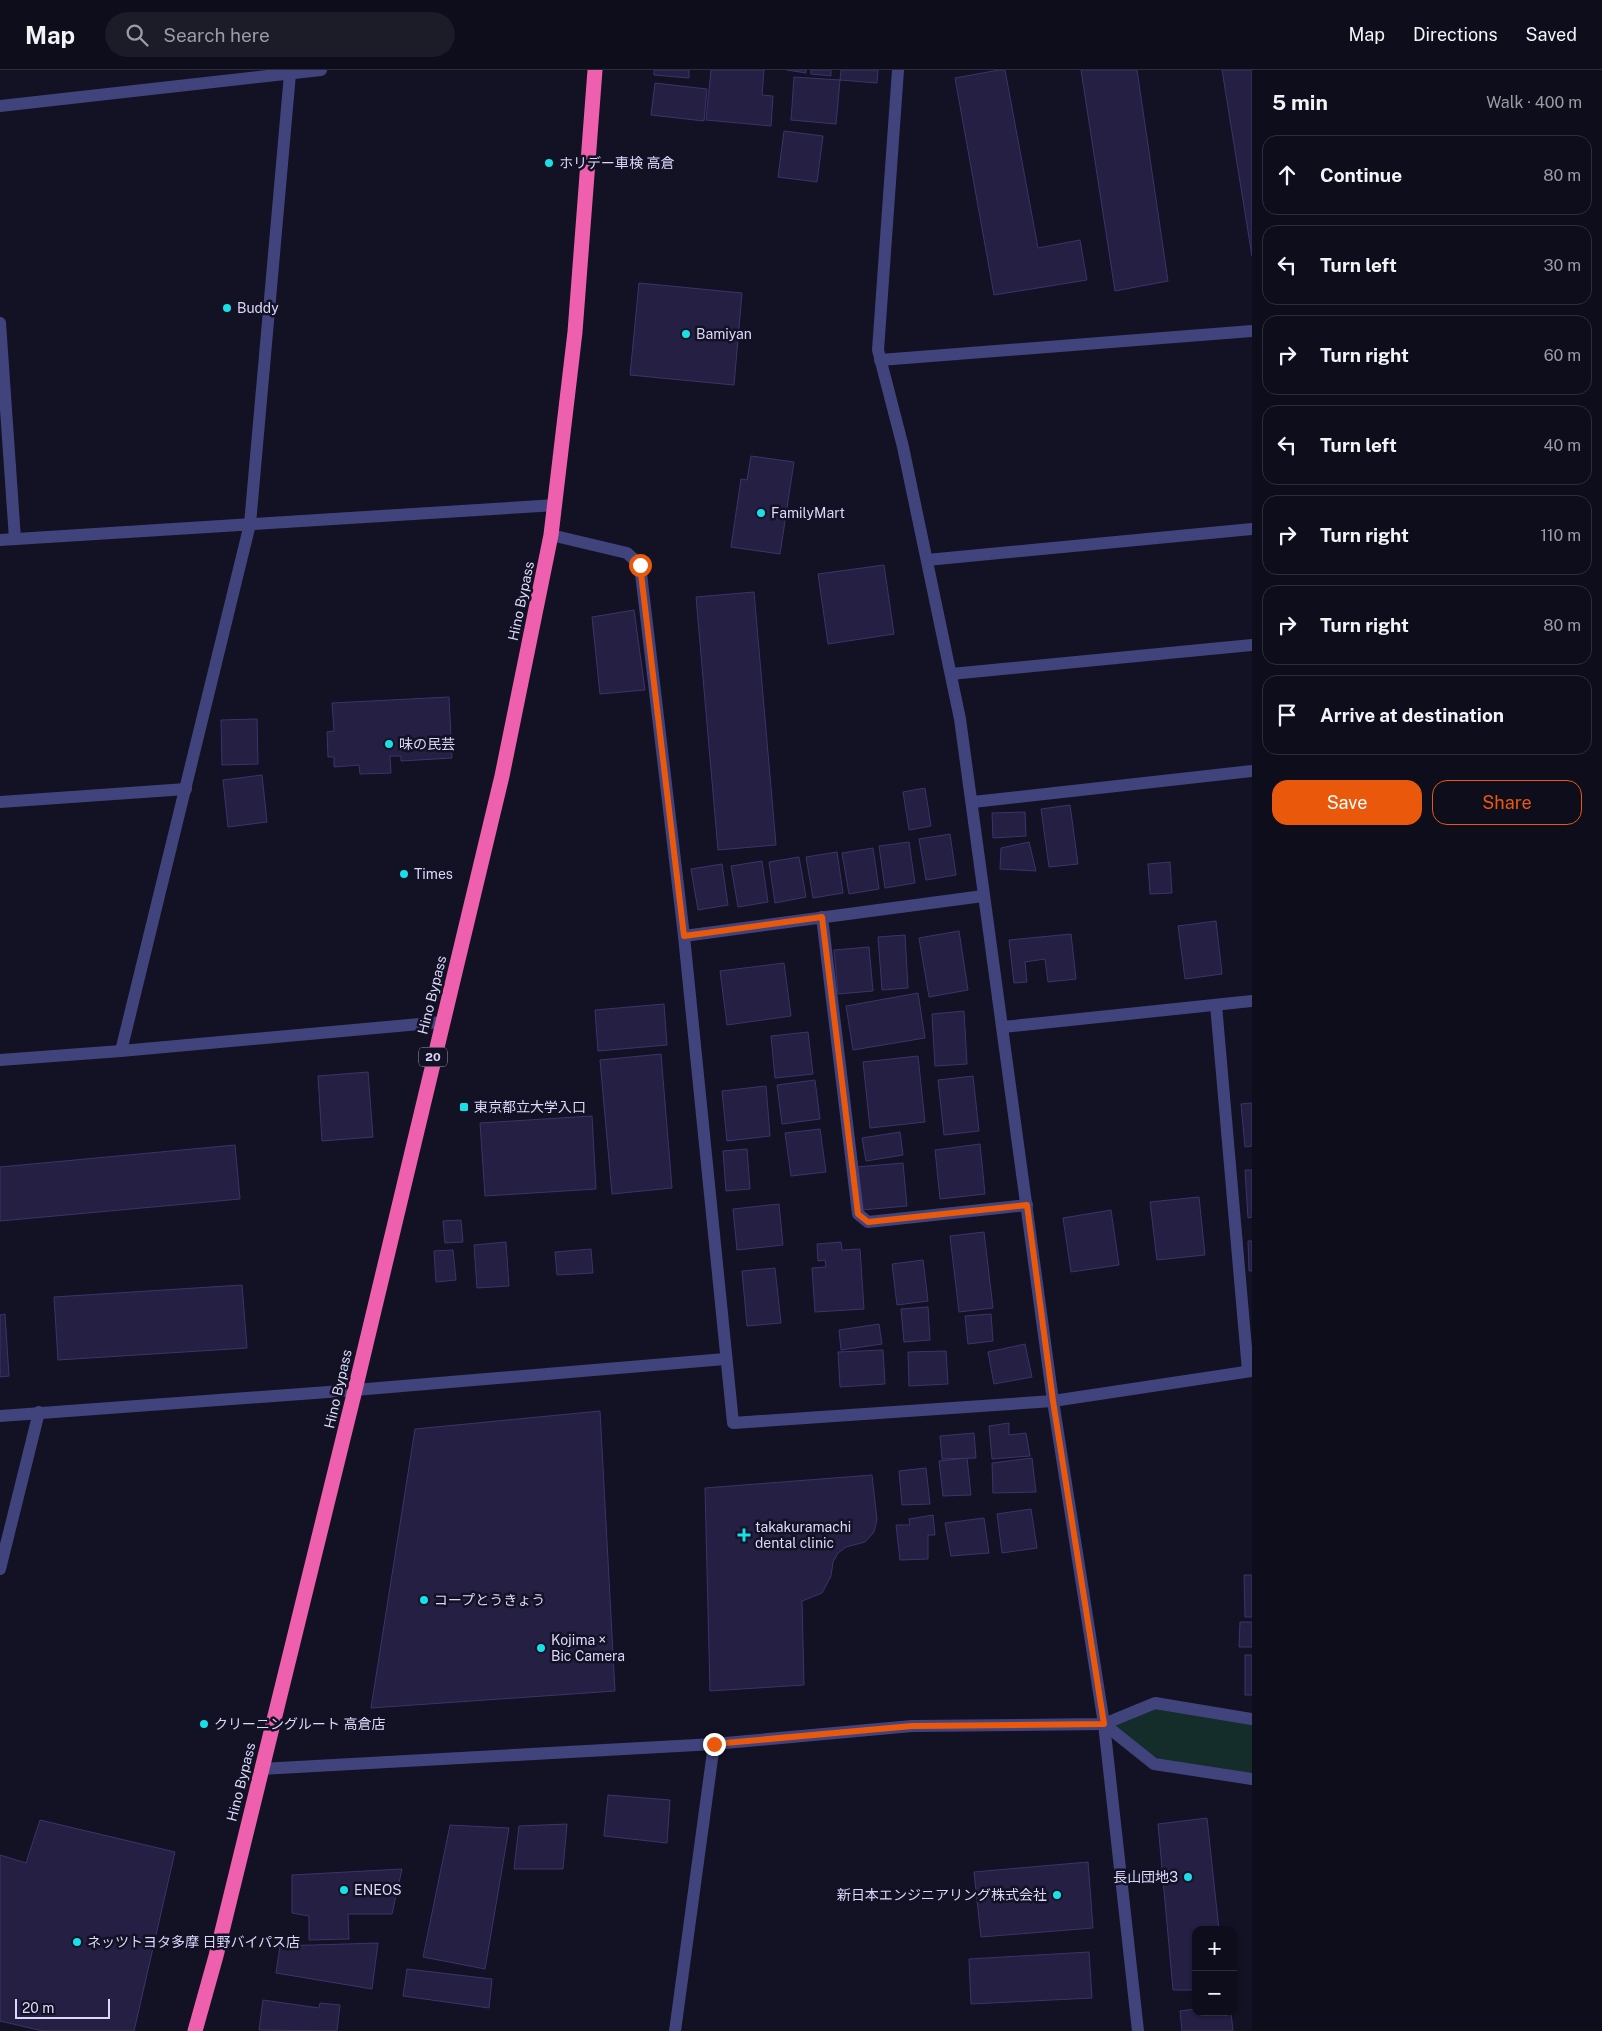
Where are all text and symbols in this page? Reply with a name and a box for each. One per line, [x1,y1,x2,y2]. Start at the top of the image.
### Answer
search box [105,12,455,57]
text: Map [25,21,75,49]
icon: search [123,21,151,49]
text: Search here [163,24,270,46]
text: Map [1348,24,1385,45]
text: Directions [1413,24,1498,45]
text: Saved [1526,24,1577,45]
text: 5 min [1272,90,1328,115]
text: Walk · 400 m [1486,93,1582,112]
place label: ホリデー車検 高倉 [559,155,674,171]
marker: ホリデー車検 高倉 [543,157,555,169]
icon: ahead [1273,161,1301,189]
text: Continue [1320,164,1402,186]
text: 80 m [1543,166,1581,185]
icon: left [1273,251,1301,279]
text: Turn left [1320,254,1397,276]
text: 30 m [1544,256,1581,275]
place label: Buddy [237,300,279,316]
marker: Buddy [221,302,233,314]
place label: Bamiyan [696,326,752,342]
marker: Bamiyan [680,328,692,340]
icon: right [1273,341,1301,369]
text: Turn right [1320,344,1409,366]
text: 60 m [1544,346,1581,365]
icon: left [1273,431,1301,459]
text: Turn left [1320,434,1397,456]
text: 40 m [1543,436,1581,455]
place label: FamilyMart [771,505,845,521]
marker: FamilyMart [755,507,767,519]
icon: right [1273,521,1301,549]
text: Turn right [1320,524,1409,546]
text: 110 m [1540,526,1581,545]
route start [629,554,652,577]
street label: Hino Bypass [505,560,537,642]
icon: right [1273,611,1301,639]
text: Turn right [1320,614,1409,636]
text: 80 m [1543,616,1581,635]
icon: arrive [1273,701,1301,729]
text: Arrive at destination [1320,704,1504,726]
place label: 味の民芸 [399,736,455,752]
marker: 味の民芸 [383,738,395,750]
button: Save [1272,780,1422,825]
button: Share [1432,780,1582,825]
place label: Times [414,866,453,882]
marker: Times [398,868,410,880]
street label: Hino Bypass [415,954,449,1036]
road number: 20 [419,1048,447,1066]
place label: 東京都立大学入口 [474,1099,586,1115]
marker: 東京都立大学入口 [458,1101,470,1113]
street label: Hino Bypass [321,1348,355,1430]
place label: takakuramachi dental clinic [755,1519,851,1551]
marker: takakuramachi dental clinic [737,1528,751,1542]
place label: コープとうきょう [434,1592,545,1608]
marker: コープとうきょう [418,1594,430,1606]
place label: Kojima × Bic Camera [551,1632,625,1664]
marker: Kojima × Bic Camera [535,1642,547,1654]
place label: クリーニングルート 高倉店 [214,1716,385,1732]
marker: クリーニングルート 高倉店 [198,1718,210,1730]
route end [703,1733,726,1756]
street label: Hino Bypass [224,1741,258,1823]
place label: 長山団地3 [1113,1869,1178,1885]
marker: 長山団地3 [1182,1871,1194,1883]
place label: ENEOS [354,1882,402,1898]
marker: ENEOS [338,1884,350,1896]
place label: 新日本エンジニアリング株式会社 [837,1887,1047,1903]
marker: 新日本エンジニアリング株式会社 [1051,1889,1063,1901]
map controls [1192,1926,1237,2016]
button: + [1192,1926,1237,1971]
place label: ネッツトヨタ多摩 日野バイパス店 [87,1934,300,1950]
marker: ネッツトヨタ多摩 日野バイパス店 [71,1936,83,1948]
button: − [1192,1971,1237,2016]
scale bar [15,1996,110,2019]
text: 20 m [22,2000,54,2016]

